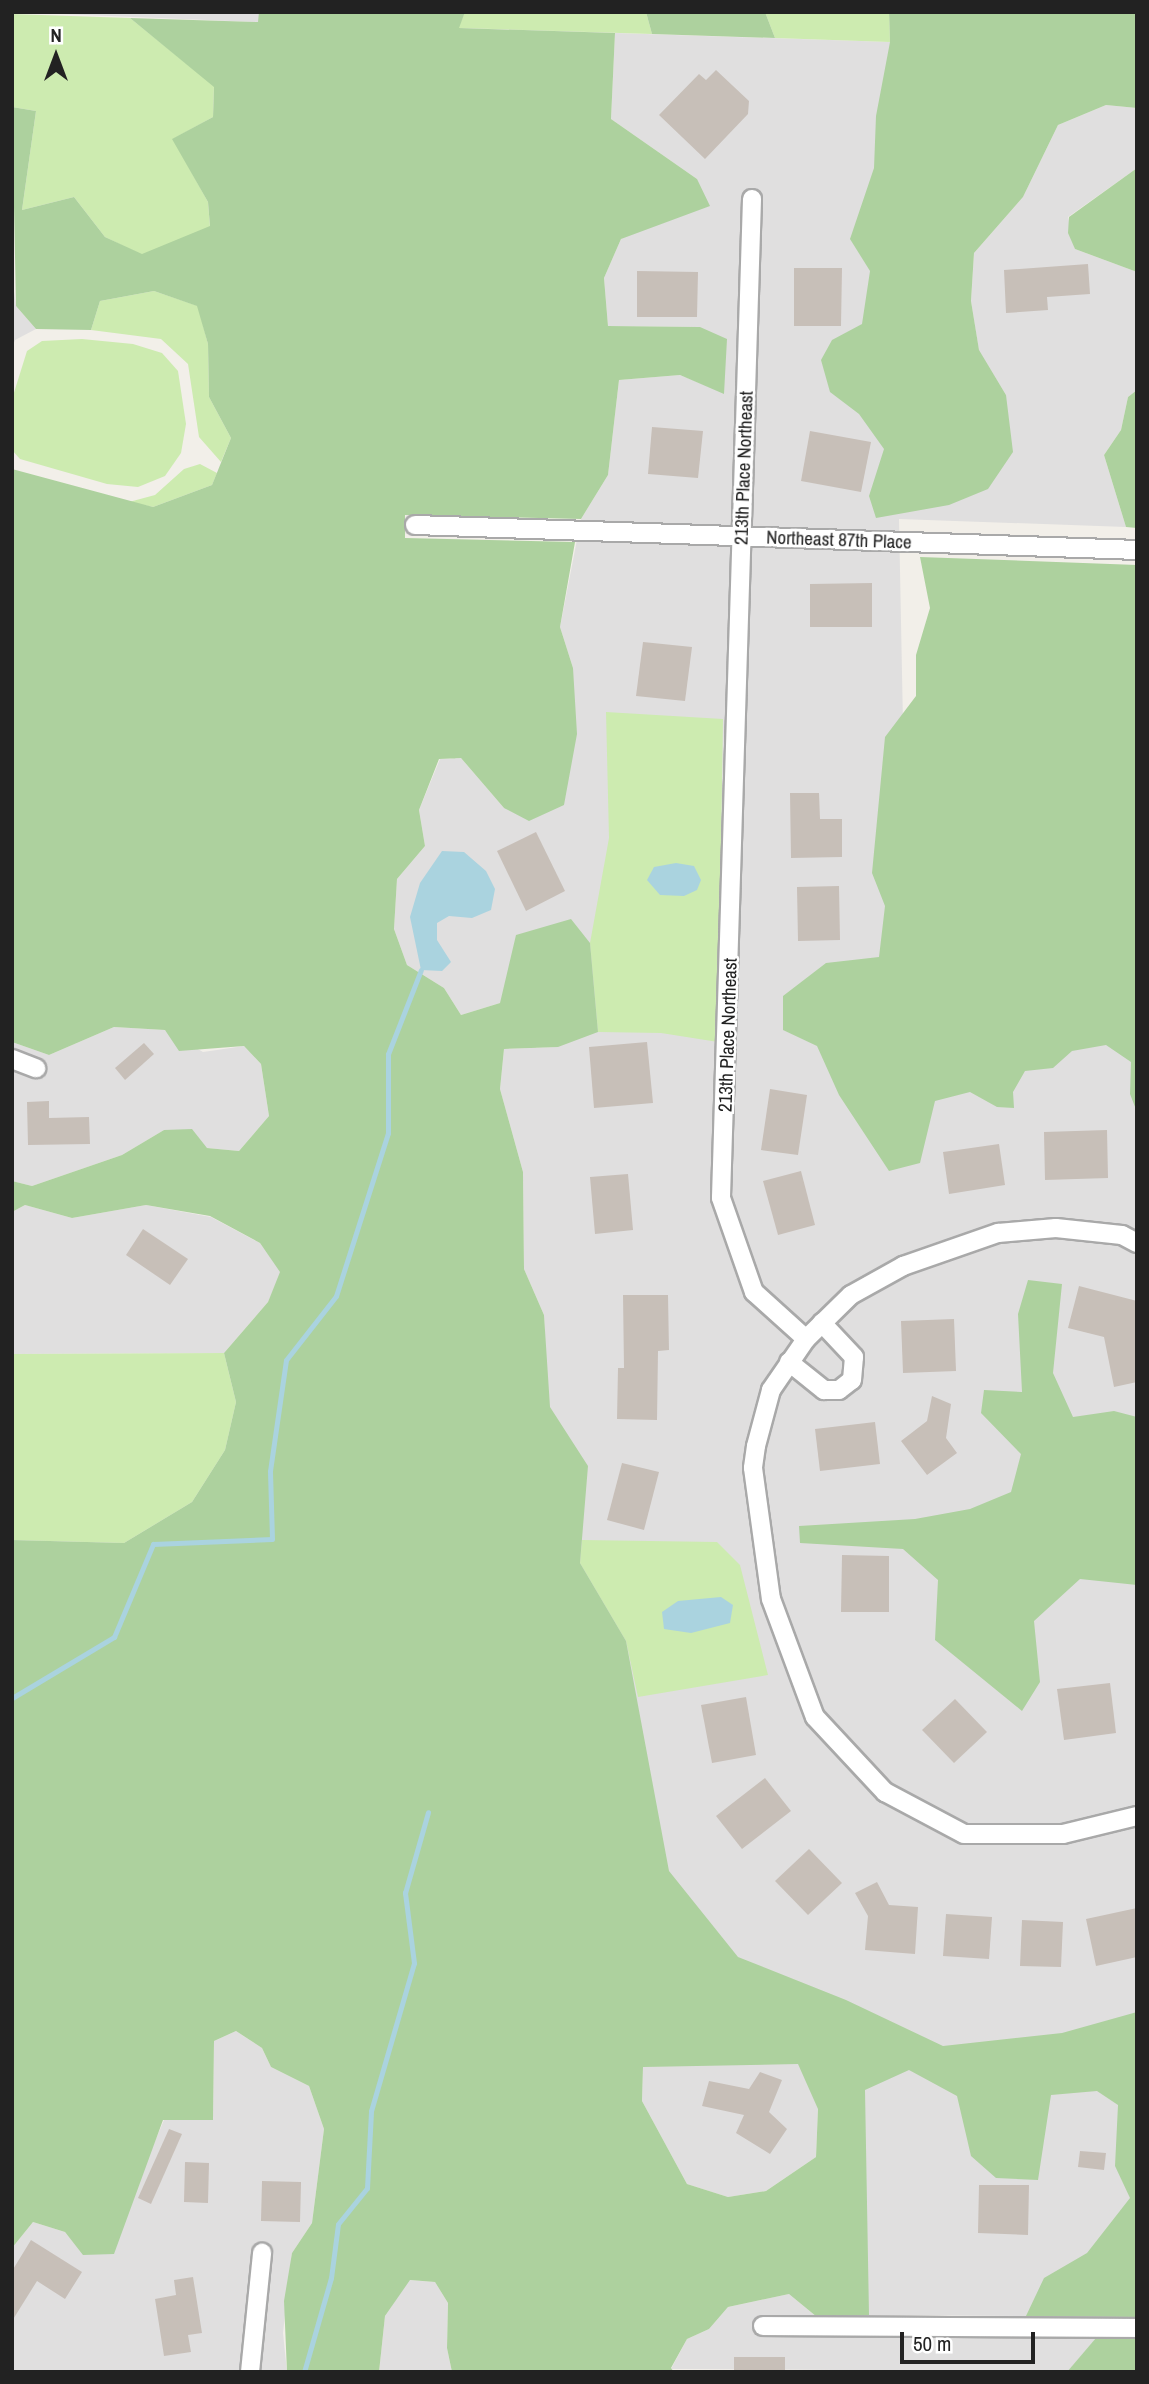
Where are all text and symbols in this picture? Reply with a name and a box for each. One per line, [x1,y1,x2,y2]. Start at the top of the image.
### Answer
north arrow [21,21,91,91]
text: N [50,22,62,48]
street label: 213th Place Northeast [730,391,758,545]
street label: Northeast 87th Place [766,526,912,554]
street label: 213th Place Northeast [714,958,742,1112]
scale bar [904,2318,1039,2362]
text: 50 m [913,2329,951,2358]

